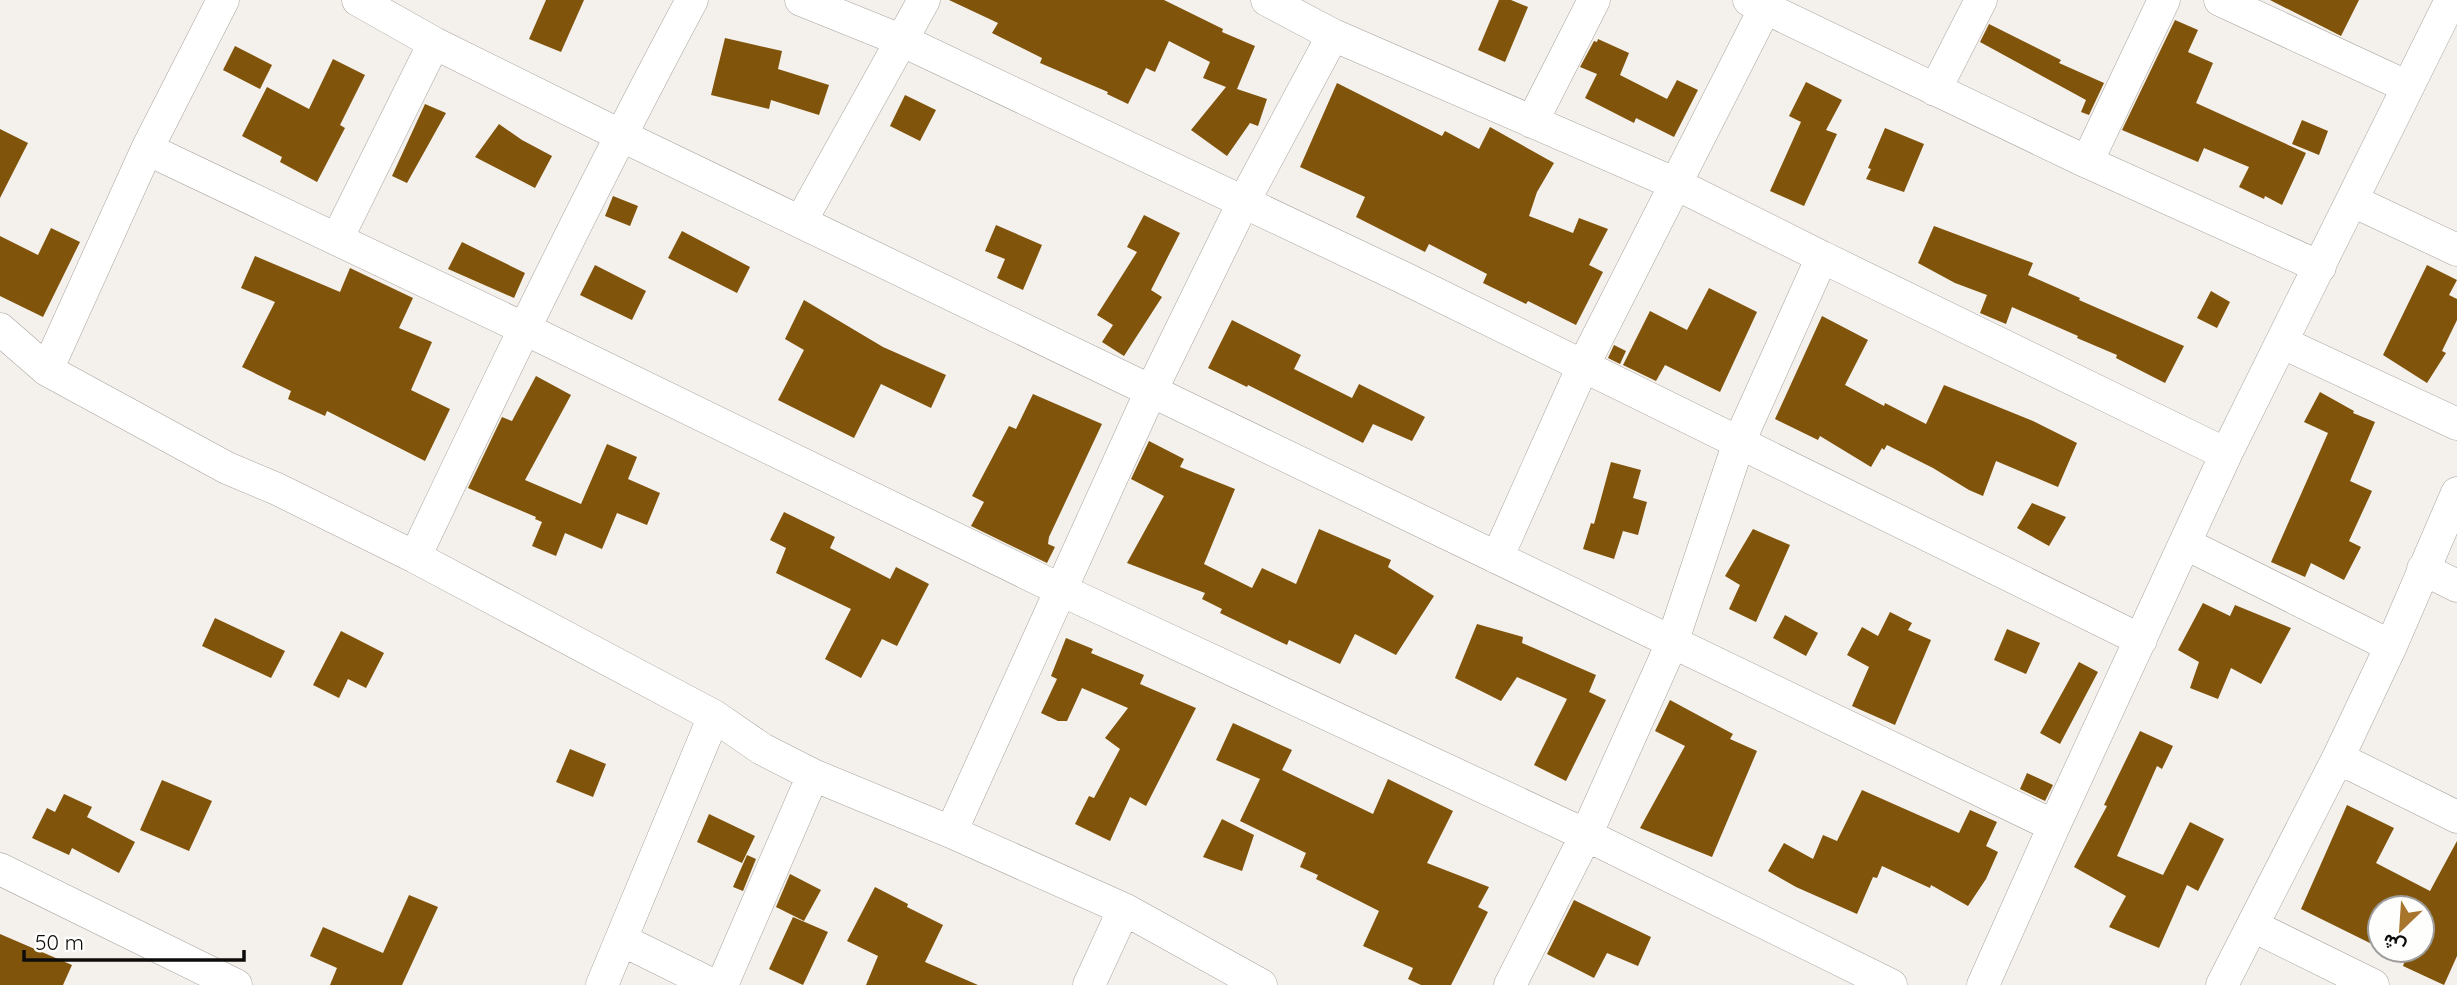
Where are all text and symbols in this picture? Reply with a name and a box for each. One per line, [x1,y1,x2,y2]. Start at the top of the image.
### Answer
north arrow [2366,894,2436,964]
scale bar [24,918,245,962]
text: 50 m [35,929,84,955]
text: ش [2378,929,2409,960]

